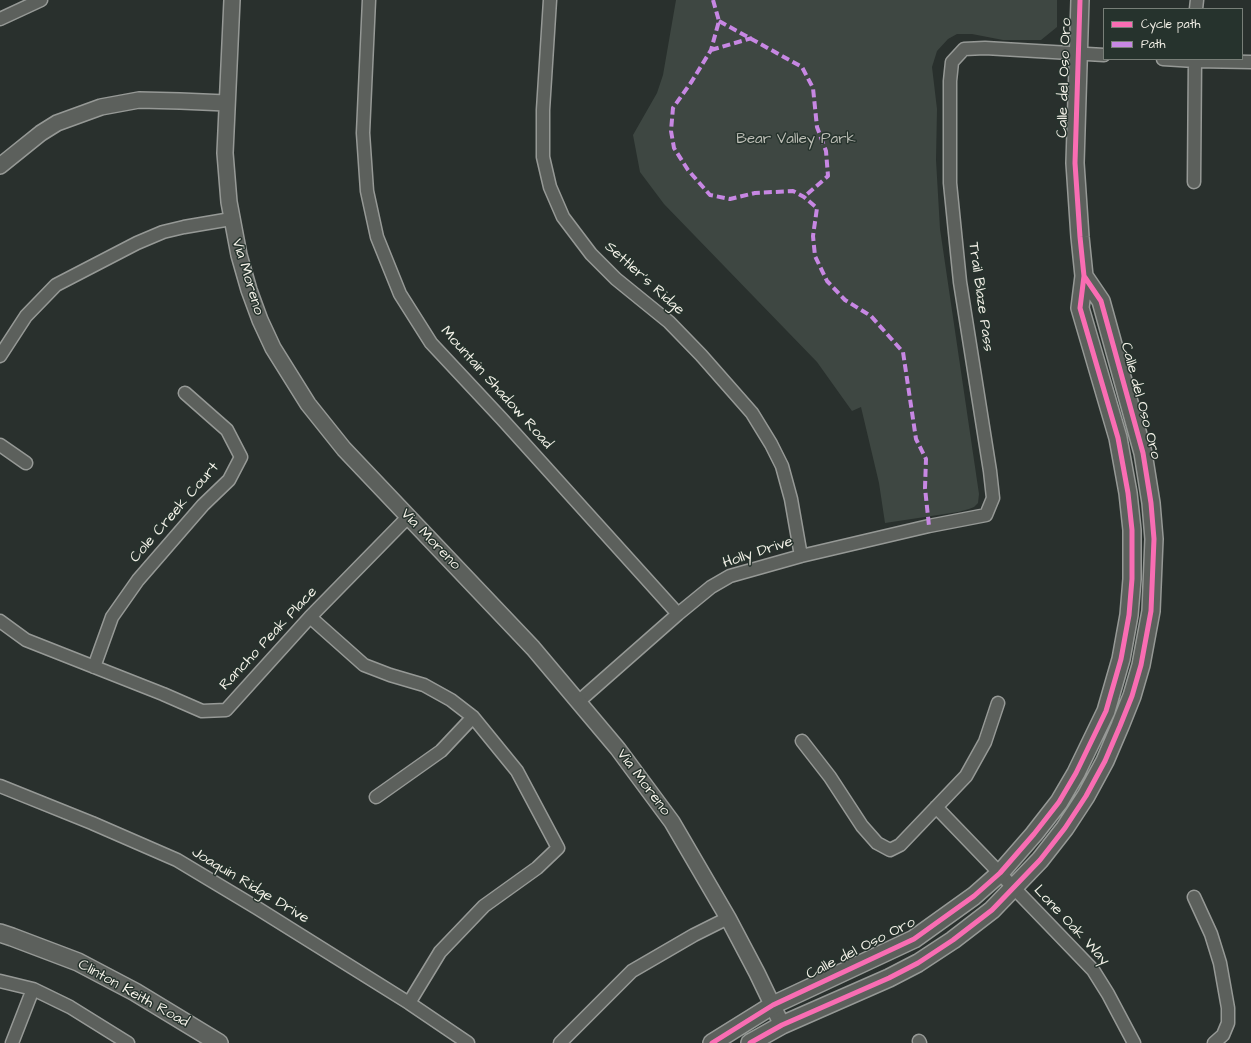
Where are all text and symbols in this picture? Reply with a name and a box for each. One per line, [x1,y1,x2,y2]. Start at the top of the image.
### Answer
legend [1103,8,1243,60]
text: Cycle path [1141,16,1200,33]
street label: Calle del Oso Oro [1054,18,1076,138]
text: Path [1141,36,1166,53]
park label: Bear Valley Park [736,131,856,149]
street label: Via Moreno [227,237,267,317]
street label: Settler's Ridge [600,238,688,320]
street label: Trail Blaze Pass [963,241,997,353]
street label: Mountain Shadow Road [436,323,556,453]
street label: Calle del Oso Oro [1116,341,1164,461]
street label: Cole Creek Court [127,459,223,567]
street label: Via Moreno [396,506,464,574]
street label: Holly Drive [721,533,795,573]
street label: Rancho Peak Place [216,584,322,694]
street label: Via Moreno [612,746,674,820]
street label: Joaquin Ridge Drive [188,844,312,928]
street label: Lone Oak Way [1029,882,1113,970]
street label: Calle del Oso Oro [803,914,919,984]
street label: Clinton Keith Road [74,956,192,1032]

